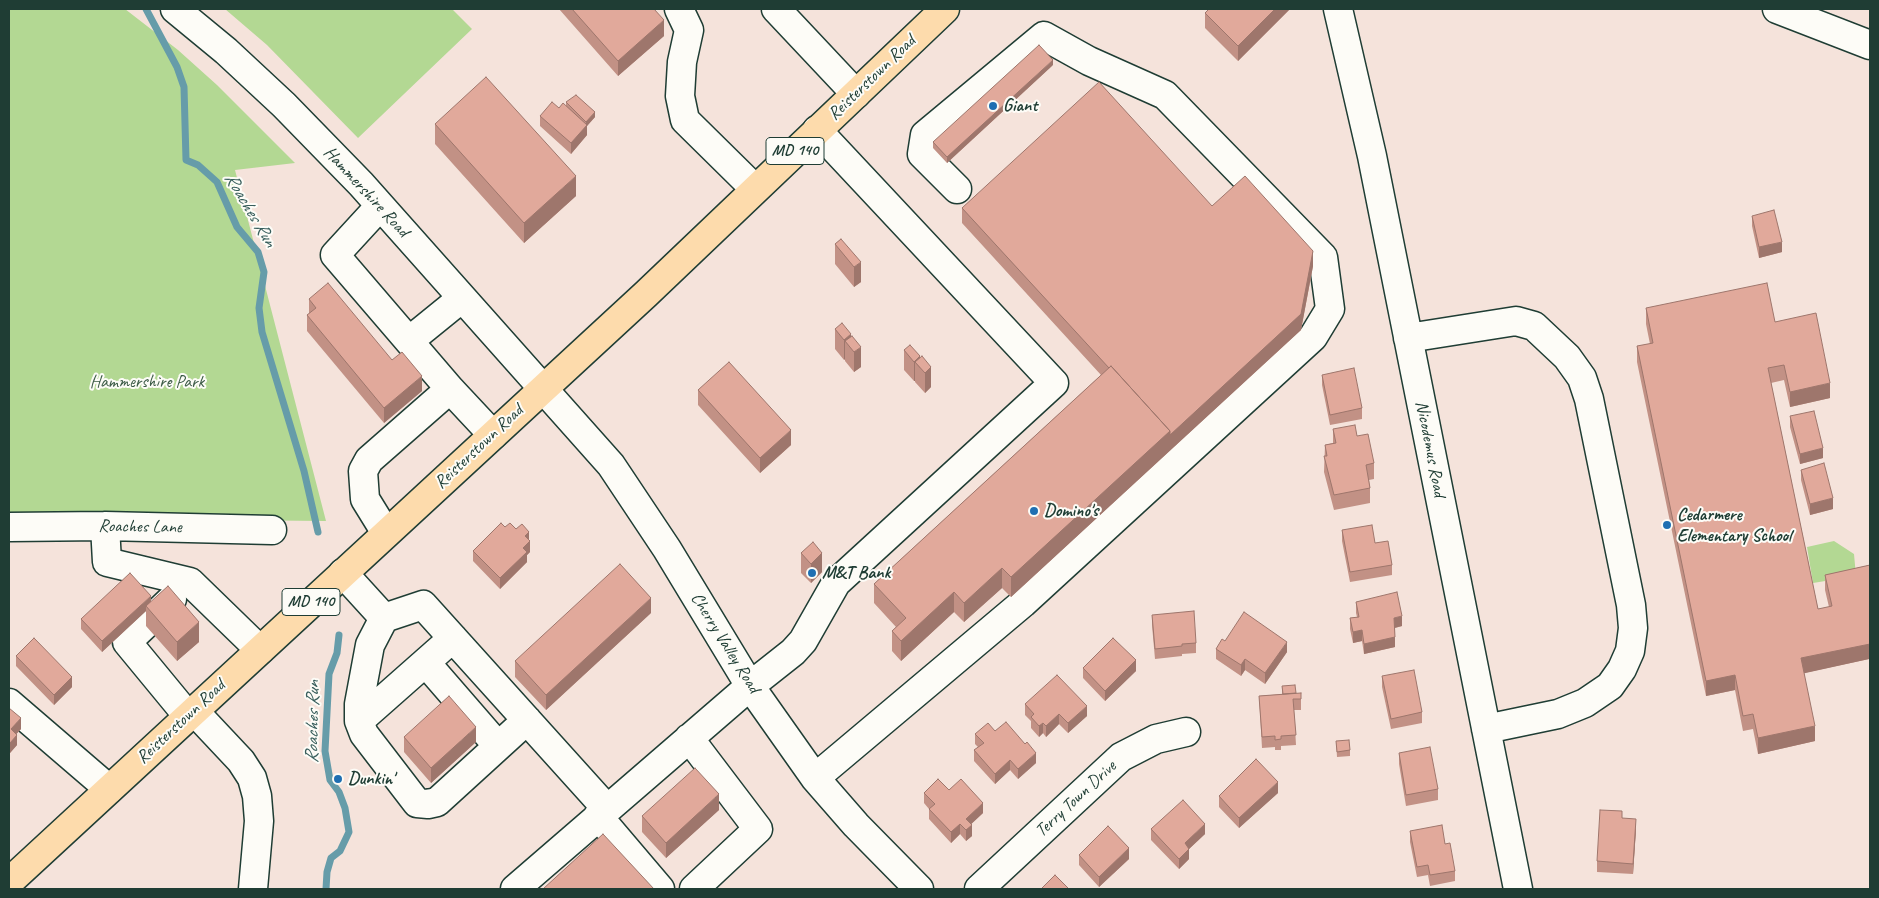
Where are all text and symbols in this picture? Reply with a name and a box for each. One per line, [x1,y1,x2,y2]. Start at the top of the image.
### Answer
street label: Reisterstown Road [824,31,920,125]
place label: Giant [1003,95,1037,117]
marker: Giant [987,100,999,112]
road number: MD 140 [766,138,824,164]
street label: Hammershire Road [319,142,413,242]
water label: Roaches Run [219,169,281,251]
park label: Hammershire Park [90,371,204,393]
street label: Nicodemus Road [1410,399,1450,499]
street label: Reisterstown Road [430,400,528,494]
place label: Domino's [1044,500,1098,522]
place label: Cedarmere Elementary School [1677,504,1791,546]
marker: Domino's [1028,505,1040,517]
street label: Roaches Lane [98,515,182,539]
marker: Cedarmere Elementary School [1661,519,1673,531]
place label: M&T Bank [822,562,890,584]
marker: M&T Bank [806,567,818,579]
road number: MD 140 [282,588,340,616]
street label: Cherry Valley Road [686,589,764,697]
street label: Reisterstown Road [132,675,230,769]
water label: Roaches Run [301,681,325,763]
street label: Terry Town Drive [1031,756,1121,842]
place label: Dunkin' [348,768,394,790]
marker: Dunkin' [332,773,344,785]

